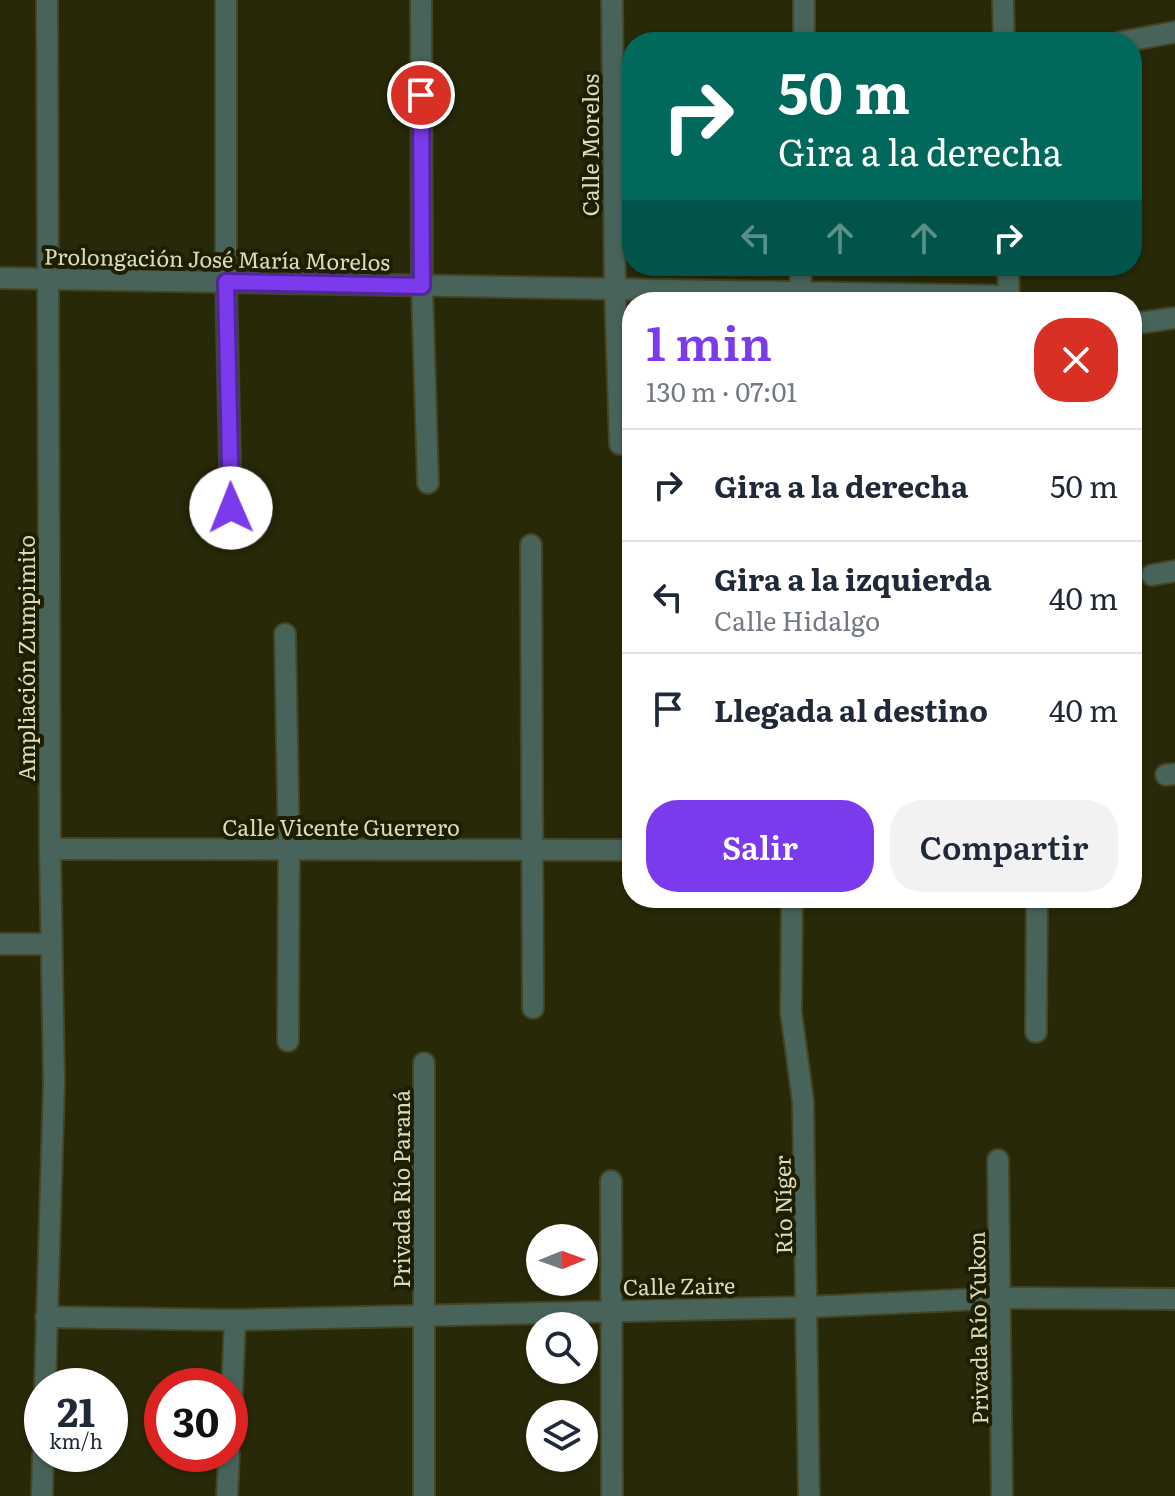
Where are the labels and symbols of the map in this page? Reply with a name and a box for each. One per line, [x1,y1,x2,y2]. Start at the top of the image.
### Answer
pin [387,61,455,129]
street label: Calle Morelos [573,74,606,216]
street label: Prolongación José María Morelos [44,238,390,278]
position arrow [189,466,273,550]
street label: Ampliación Zumpimito [9,535,42,781]
street label: Calle Vicente Guerrero [222,810,460,843]
street label: Privada Río Paraná [384,1090,417,1288]
street label: Río Níger [765,1155,799,1255]
north arrow [526,1224,598,1296]
street label: Privada Río Yukon [959,1231,995,1425]
street label: Calle Zaire [622,1268,736,1302]
speed limit sign: 30 [144,1368,248,1472]

